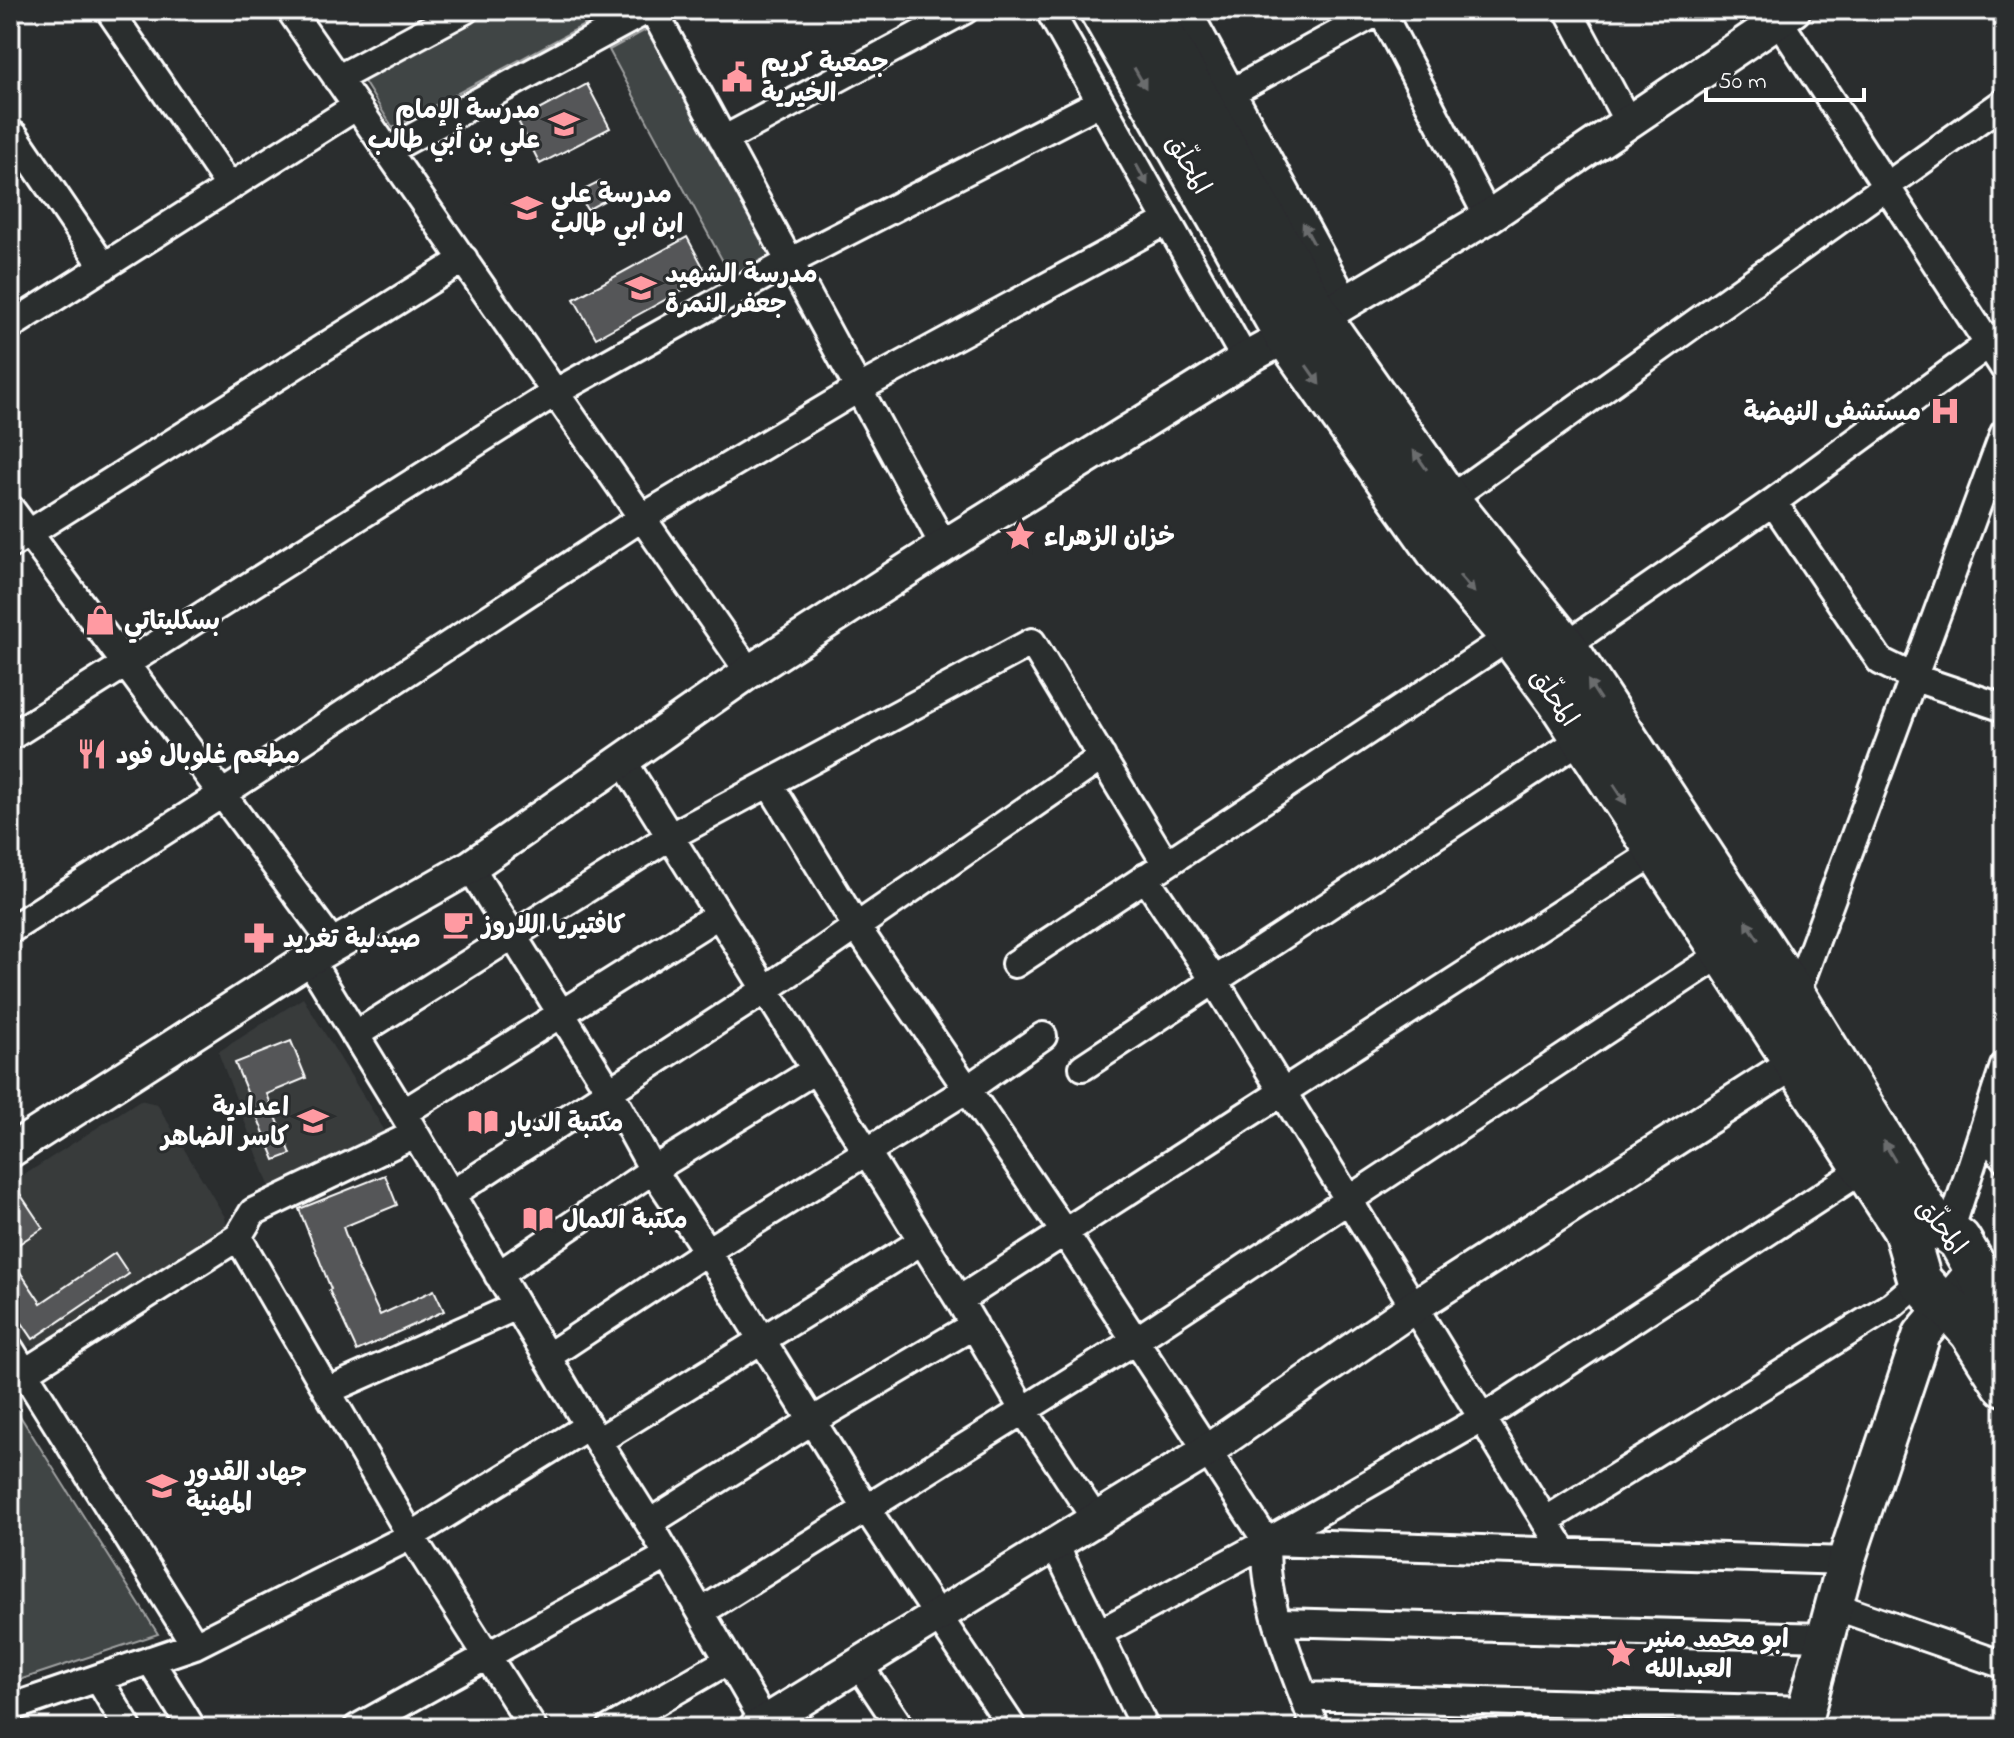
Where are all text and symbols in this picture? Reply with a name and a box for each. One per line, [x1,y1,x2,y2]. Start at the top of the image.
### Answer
place label: جمعية كريم الخيرية [761,46,889,114]
scale bar [1706,52,1864,102]
public building icon: جمعية كريم الخيرية [720,60,754,94]
text: 50 m [1718,65,1767,100]
one-way arrow [1133,67,1147,89]
place label: مدرسة الإمام علي بن أبي طالب [368,93,540,163]
school or university icon: مدرسة الإمام علي بن أبي طالب [547,107,581,141]
street label: المحلّق [1154,128,1220,203]
one-way arrow [1135,164,1149,187]
place label: مدرسة علي ابن ابي طالب [551,177,683,247]
school or university icon: مدرسة علي ابن ابي طالب [510,191,544,225]
one-way arrow [1302,222,1315,245]
place label: مدرسة الشهيد جعفر النمرة [665,257,818,325]
school or university icon: مدرسة الشهيد جعفر النمرة [624,271,658,305]
one-way arrow [1305,364,1321,385]
hospital icon: مستشفى النهضة [1928,394,1962,428]
place label: مستشفى النهضة [1743,395,1921,433]
one-way arrow [1413,450,1428,471]
place icon: خزان الزهراء [1003,519,1037,553]
place label: خزان الزهراء [1044,520,1175,558]
one-way arrow [1457,575,1475,594]
shop icon: بسكليتاتي [83,603,117,637]
place label: بسكليتاتي [124,604,220,644]
street label: المحلّق [1519,661,1588,736]
one-way arrow [1586,679,1601,700]
restaurant icon: مطعم غلوبال فود [75,737,109,771]
place label: مطعم غلوبال فود [116,738,300,776]
one-way arrow [1612,783,1627,805]
cafe icon: كافتيريا اللاروز [441,907,475,941]
place label: كافتيريا اللاروز [480,908,626,946]
one-way arrow [1744,920,1759,941]
pharmacy icon: صيدلية تغريد [242,921,276,955]
place label: صيدلية تغريد [283,922,421,960]
place label: اعدادية كاسر الضاهر [159,1090,289,1158]
school or university icon: اعدادية كاسر الضاهر [296,1104,330,1138]
library icon: مكتبة الديار [466,1105,500,1139]
place label: مكتبة الديار [505,1106,623,1144]
one-way arrow [1882,1140,1896,1162]
street label: المحلّق [1905,1190,1976,1265]
library icon: مكتبة الكمال [521,1202,555,1236]
place label: مكتبة الكمال [562,1203,688,1241]
place label: جهاد القدور المهنية [184,1455,307,1523]
school or university icon: جهاد القدور المهنية [145,1469,179,1503]
place label: ابو محمد منير العبدالله [1642,1622,1789,1690]
place icon: ابو محمد منير العبدالله [1604,1636,1638,1670]

